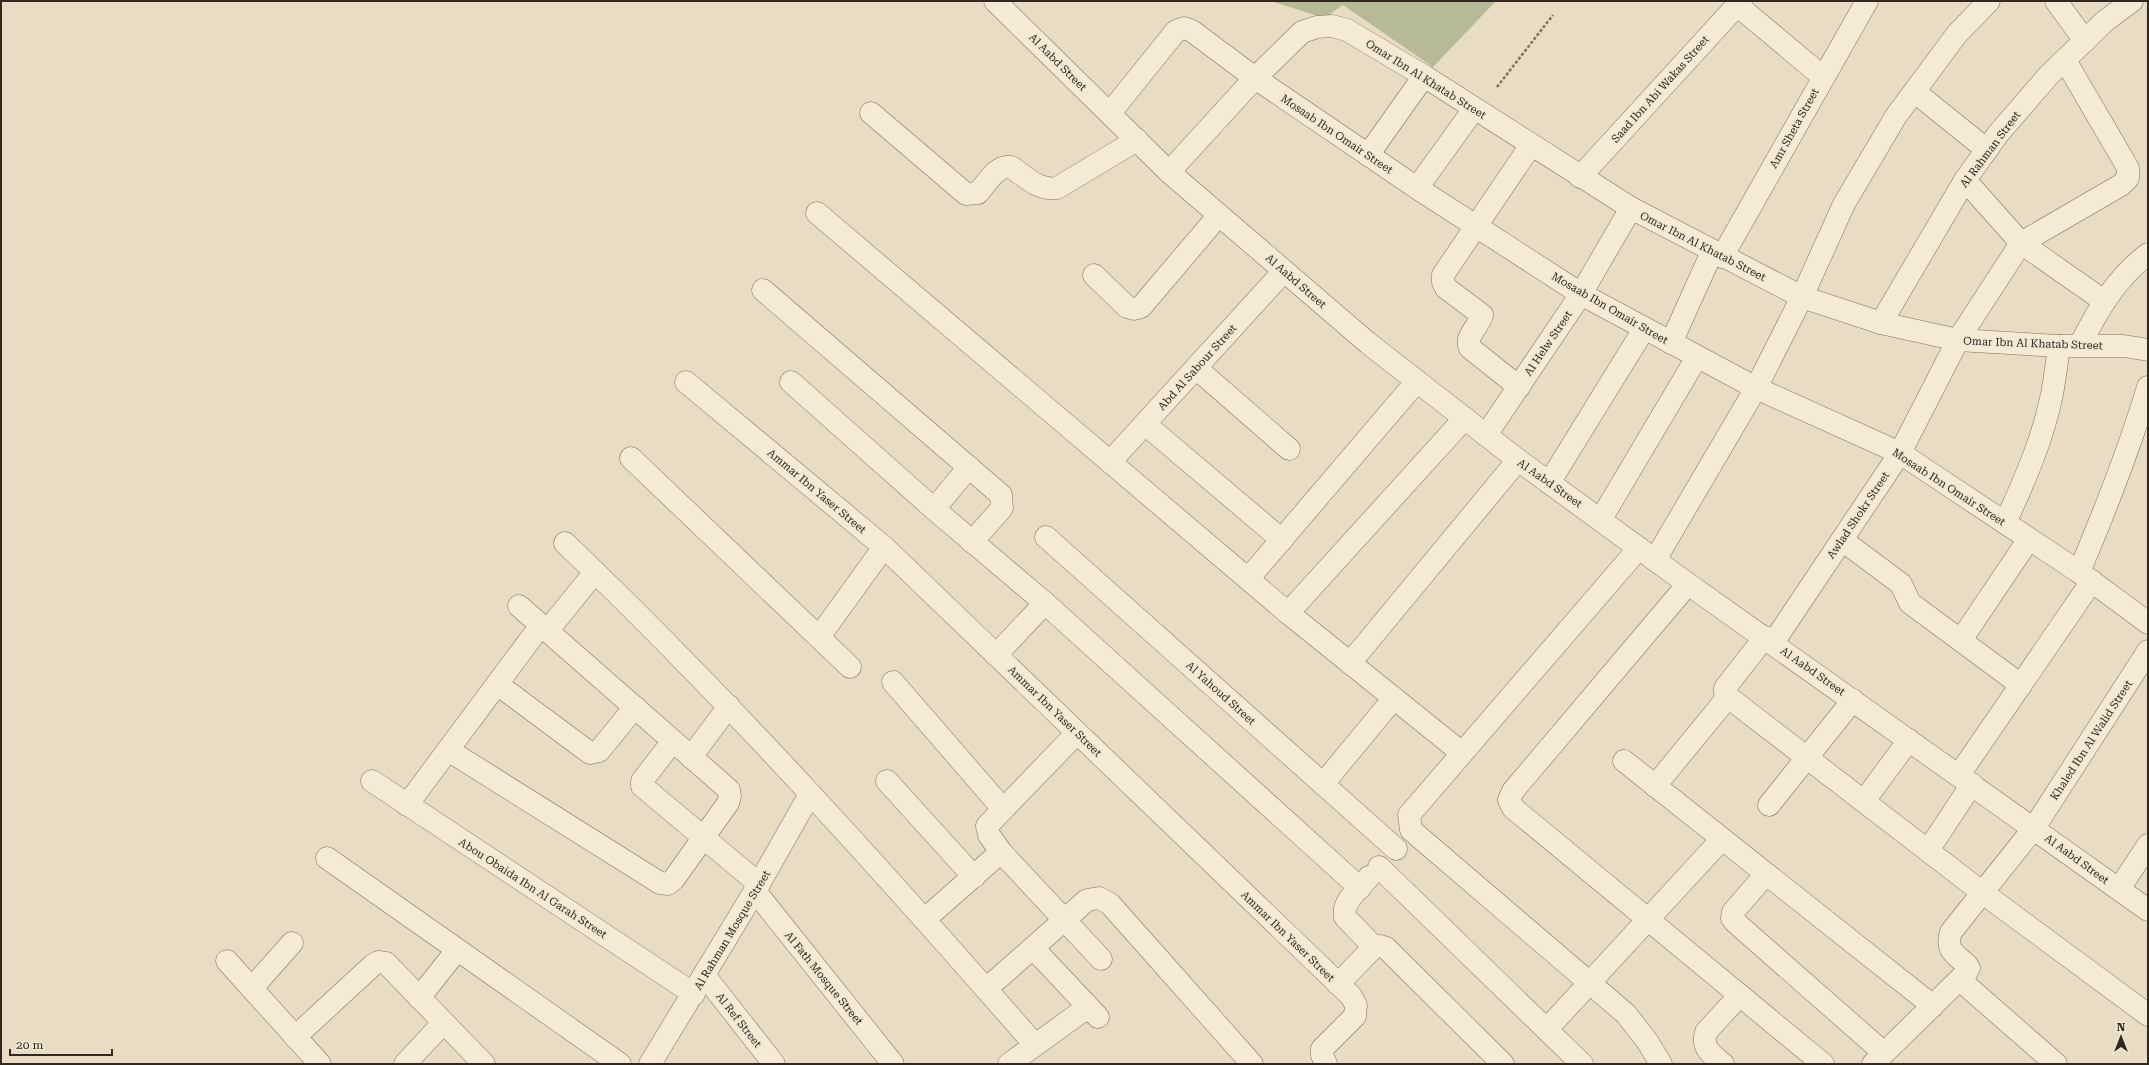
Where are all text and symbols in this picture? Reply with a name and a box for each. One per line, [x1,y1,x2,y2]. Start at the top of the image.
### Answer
street label: Al Aabd Street [1026,31,1089,94]
street label: Saad Ibn Abi Wakas Street [1609,33,1712,146]
street label: Omar Ibn Al Khatab Street [1363,37,1488,122]
street label: Amr Sheta Street [1767,86,1822,170]
street label: Mosaab Ibn Omair Street [1278,92,1395,177]
street label: Al Rahman Street [1958,109,2023,190]
street label: Omar Ibn Al Khatab Street [1638,209,1768,284]
street label: Al Aabd Street [1263,252,1329,311]
street label: Mosaab Ibn Omair Street [1549,270,1670,347]
street label: Al Helw Street [1522,308,1575,378]
street label: Abd Al Sabour Street [1155,322,1239,413]
street label: Omar Ibn Al Khatab Street [1963,335,2103,352]
street label: Ammar Ibn Yaser Street [765,446,869,536]
street label: Mosaab Ibn Omair Street [1890,446,2008,529]
street label: Al Aabd Street [1515,456,1585,511]
street label: Awlad Shokr Street [1824,469,1892,561]
street label: Al Aabd Street [1778,644,1848,699]
street label: Al Yahoud Street [1183,659,1258,728]
street label: Ammar Ibn Yaser Street [1005,663,1104,759]
street label: Khaled Ibn Al Walid Street [2048,678,2135,803]
street label: Al Aabd Street [2042,832,2111,887]
street label: Abou Obaida Ibn Al Garah Street [456,836,609,941]
street label: Al Rahman Mosque Street [692,868,773,992]
street label: Ammar Ibn Yaser Street [1238,888,1337,984]
street label: Al Fath Mosque Street [782,929,865,1028]
street label: Al Ref Street [713,990,764,1050]
north arrow [2101,1017,2141,1057]
text: N [2117,1021,2126,1034]
scale bar [10,1031,112,1057]
text: 20 m [16,1038,43,1052]

